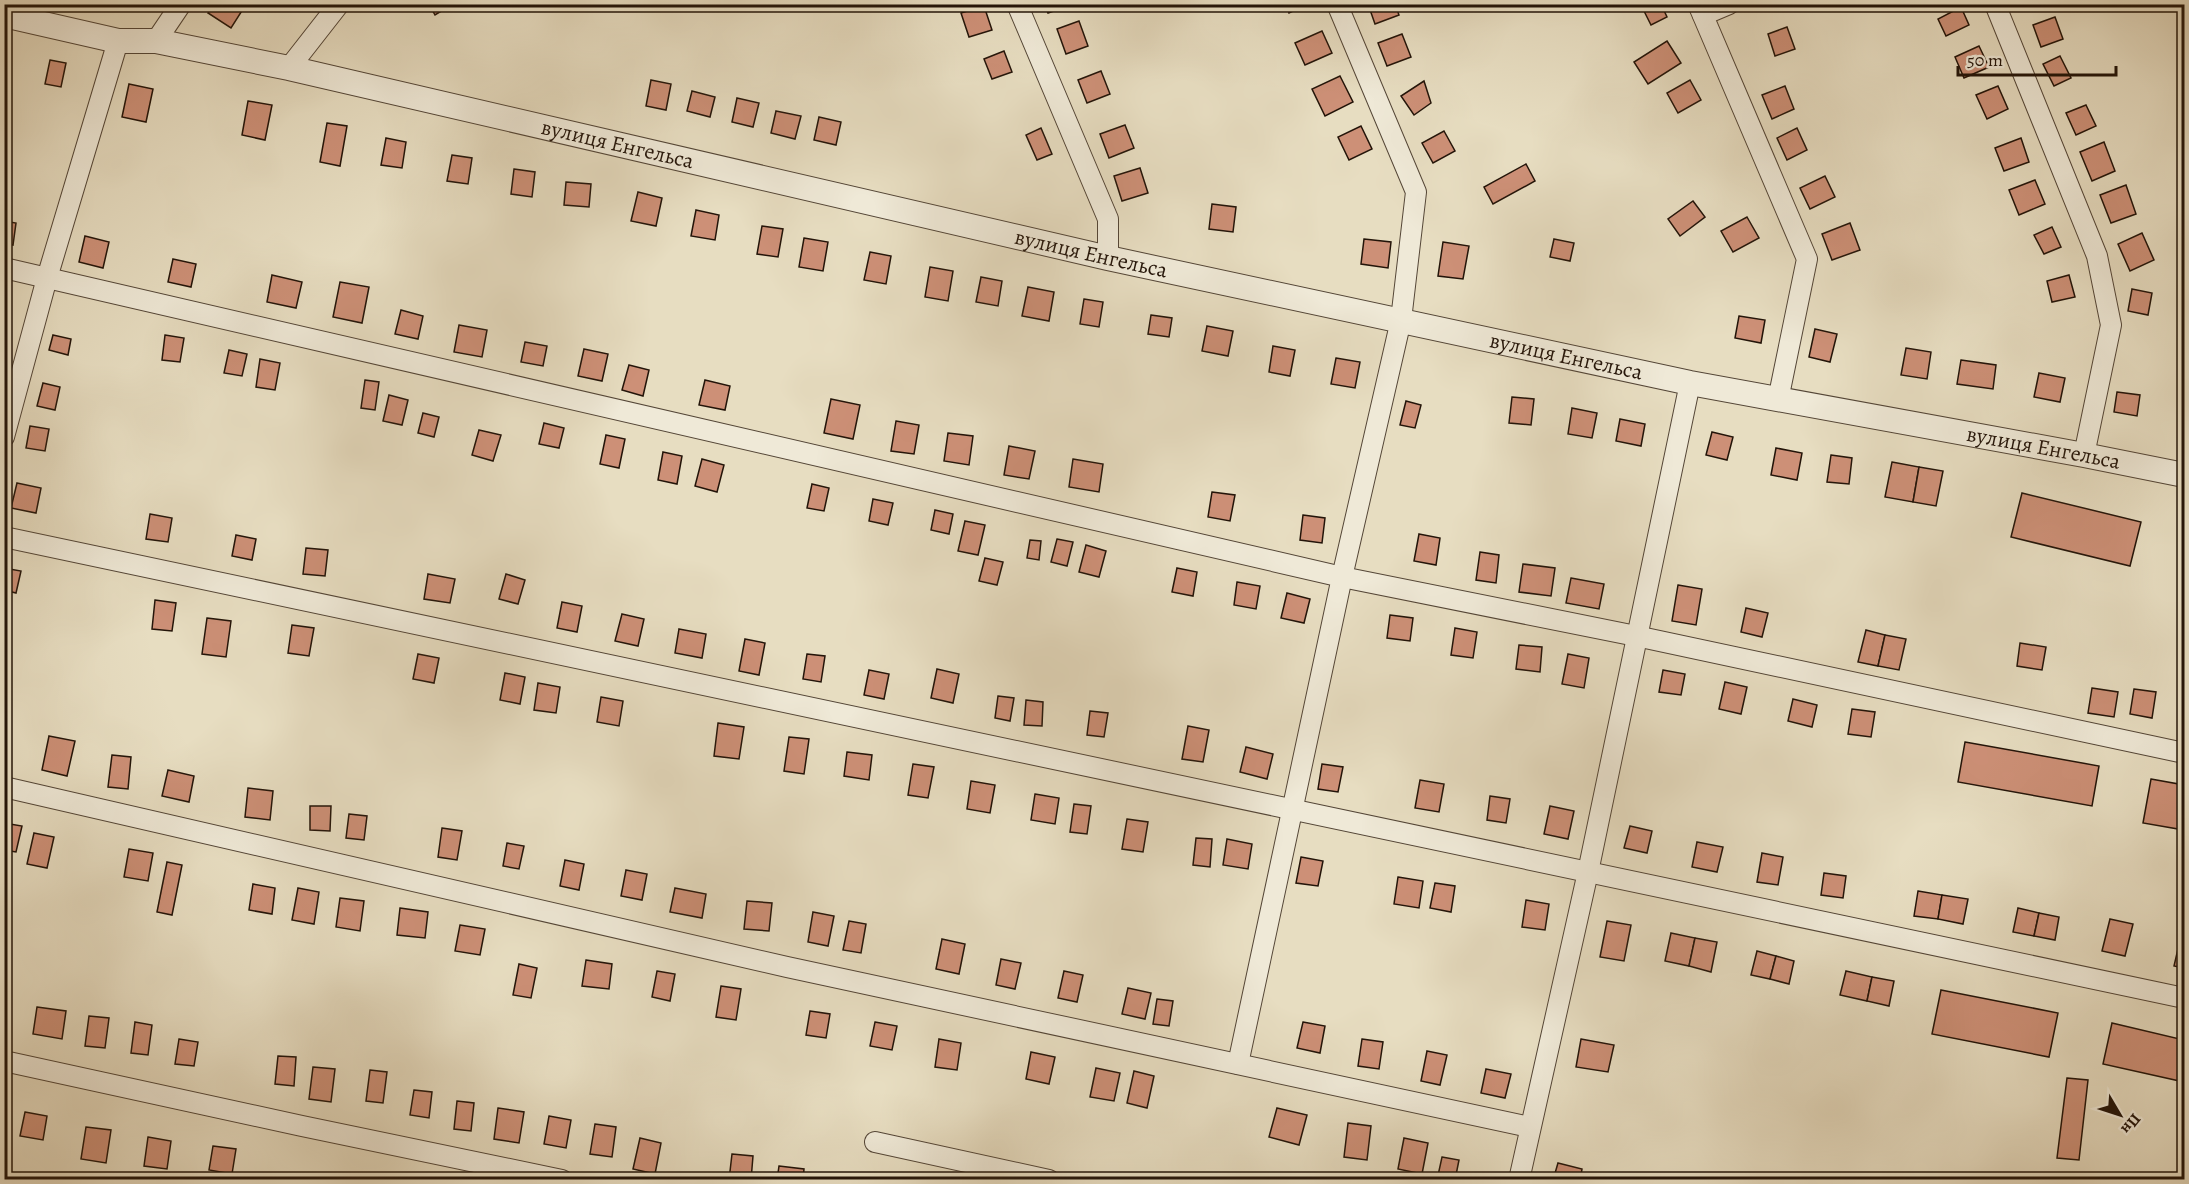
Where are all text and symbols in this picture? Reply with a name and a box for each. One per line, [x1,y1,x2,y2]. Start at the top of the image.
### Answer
scale bar [1958,39,2116,77]
text: 50 m [1967,48,2003,72]
street label: вулиця Енгельса [538,112,698,177]
street label: вулиця Енгельса [1012,222,1171,286]
street label: вулиця Енгельса [1487,325,1646,388]
street label: вулиця Енгельса [1964,419,2124,477]
north arrow [2090,1085,2150,1145]
text: Пн [2116,1109,2146,1139]

